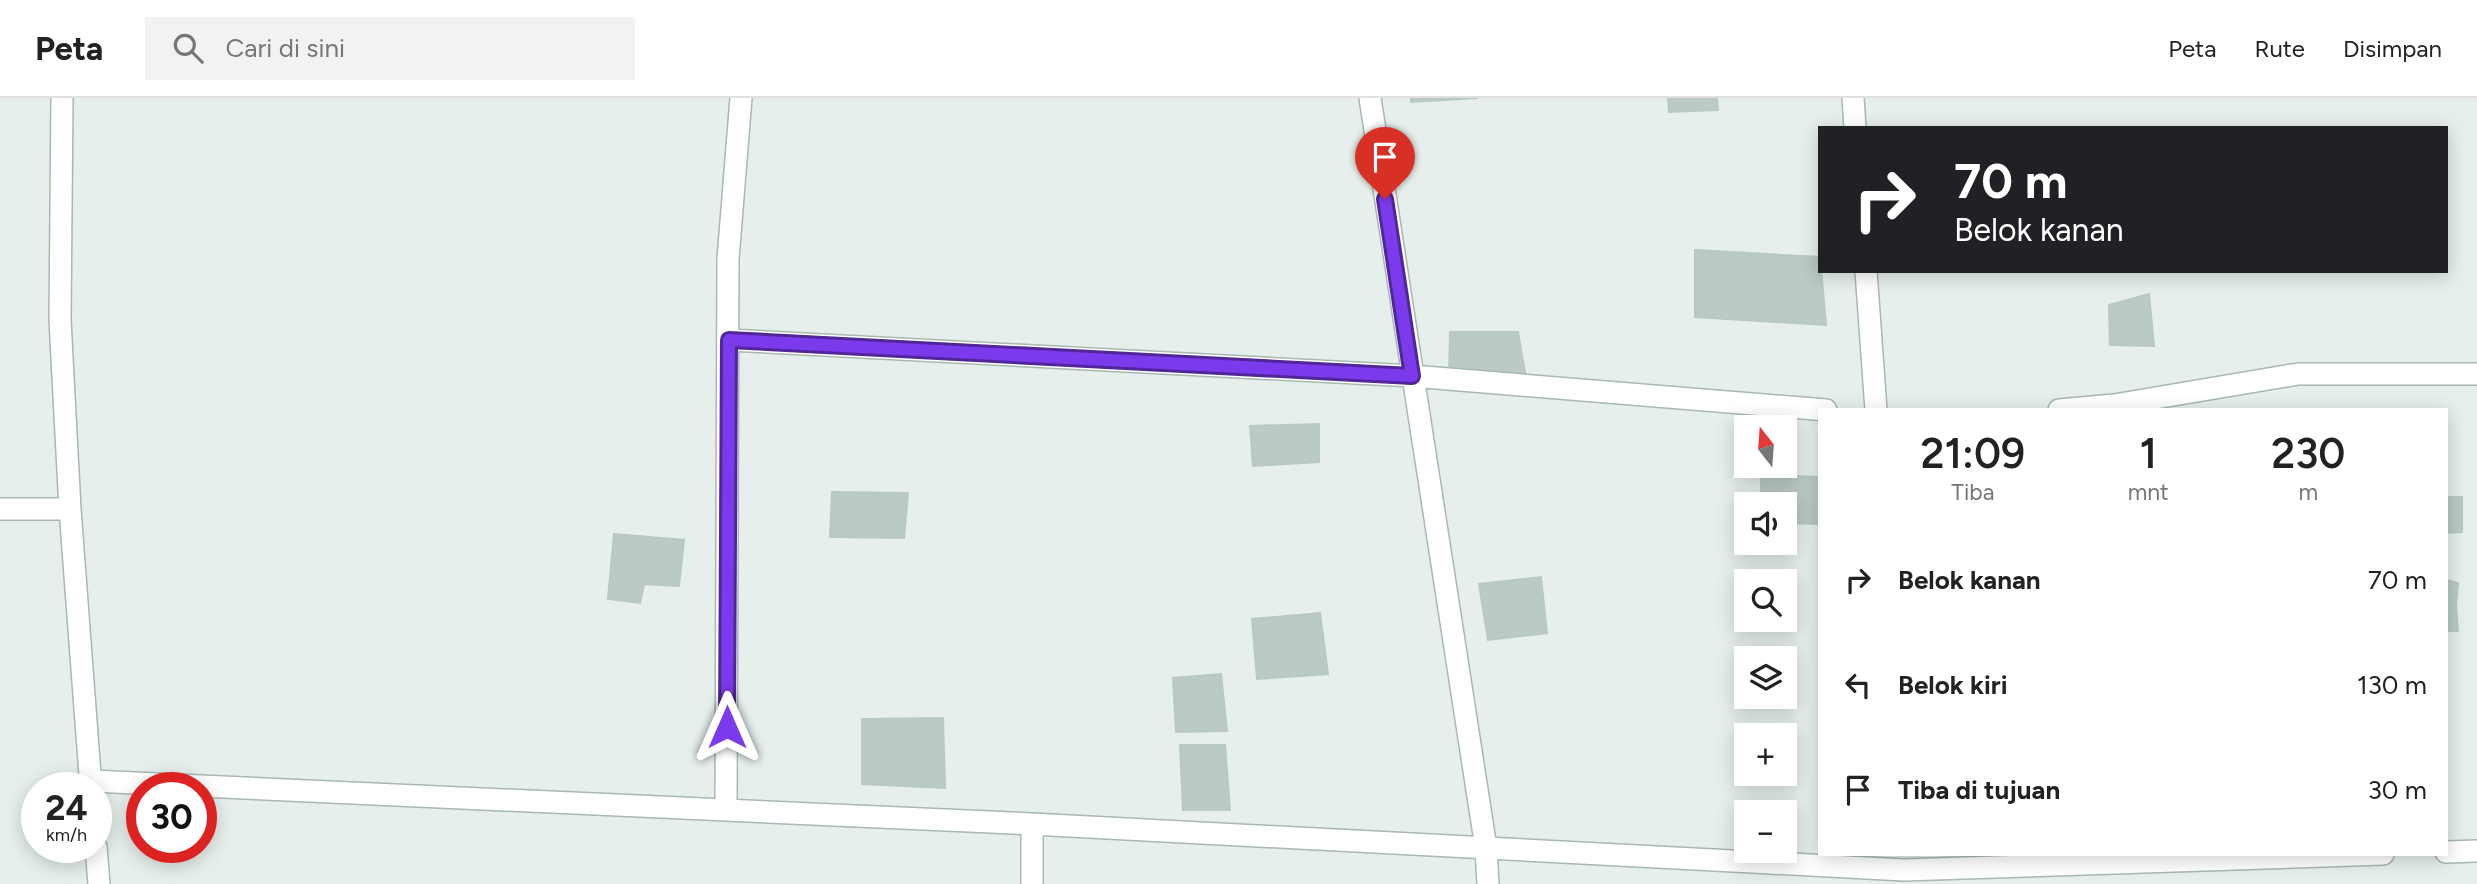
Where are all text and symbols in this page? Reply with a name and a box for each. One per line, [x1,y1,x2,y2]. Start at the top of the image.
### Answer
search box [145,17,635,80]
text: Peta [35,29,103,68]
icon: search [169,29,207,67]
text: Cari di sini [225,32,345,64]
text: Peta [2168,34,2216,63]
text: Rute [2254,34,2305,63]
text: Disimpan [2343,34,2442,63]
pin [1355,127,1415,199]
icon: arrive [1366,138,1404,176]
text: 70 m [1954,151,2067,210]
icon: right [1839,154,1930,245]
text: Belok kanan [1954,211,2124,249]
north arrow [1734,415,1797,478]
map controls [1734,415,1797,863]
text: 21:09 [1921,428,2025,479]
text: 1 [2139,428,2157,479]
text: 230 [2271,428,2345,479]
text: Tiba [1951,478,1994,506]
text: mnt [2128,478,2169,506]
text: m [2299,478,2318,506]
button: sound [1734,492,1797,555]
icon: right [1839,561,1877,599]
text: Belok kanan [1898,564,2041,596]
text: 70 m [2368,564,2427,596]
button: search [1734,569,1797,632]
button: layers [1734,646,1797,709]
icon: left [1839,666,1877,704]
text: Belok kiri [1898,669,2007,701]
text: 130 m [2357,669,2427,701]
position arrow [690,690,764,764]
button: + [1734,723,1797,786]
icon: arrive [1839,771,1877,809]
speed limit sign: 30 [126,772,217,863]
text: Tiba di tujuan [1898,774,2060,806]
text: 30 m [2368,774,2427,806]
text: 24 [45,787,88,829]
button: − [1734,800,1797,863]
text: km/h [46,824,87,846]

